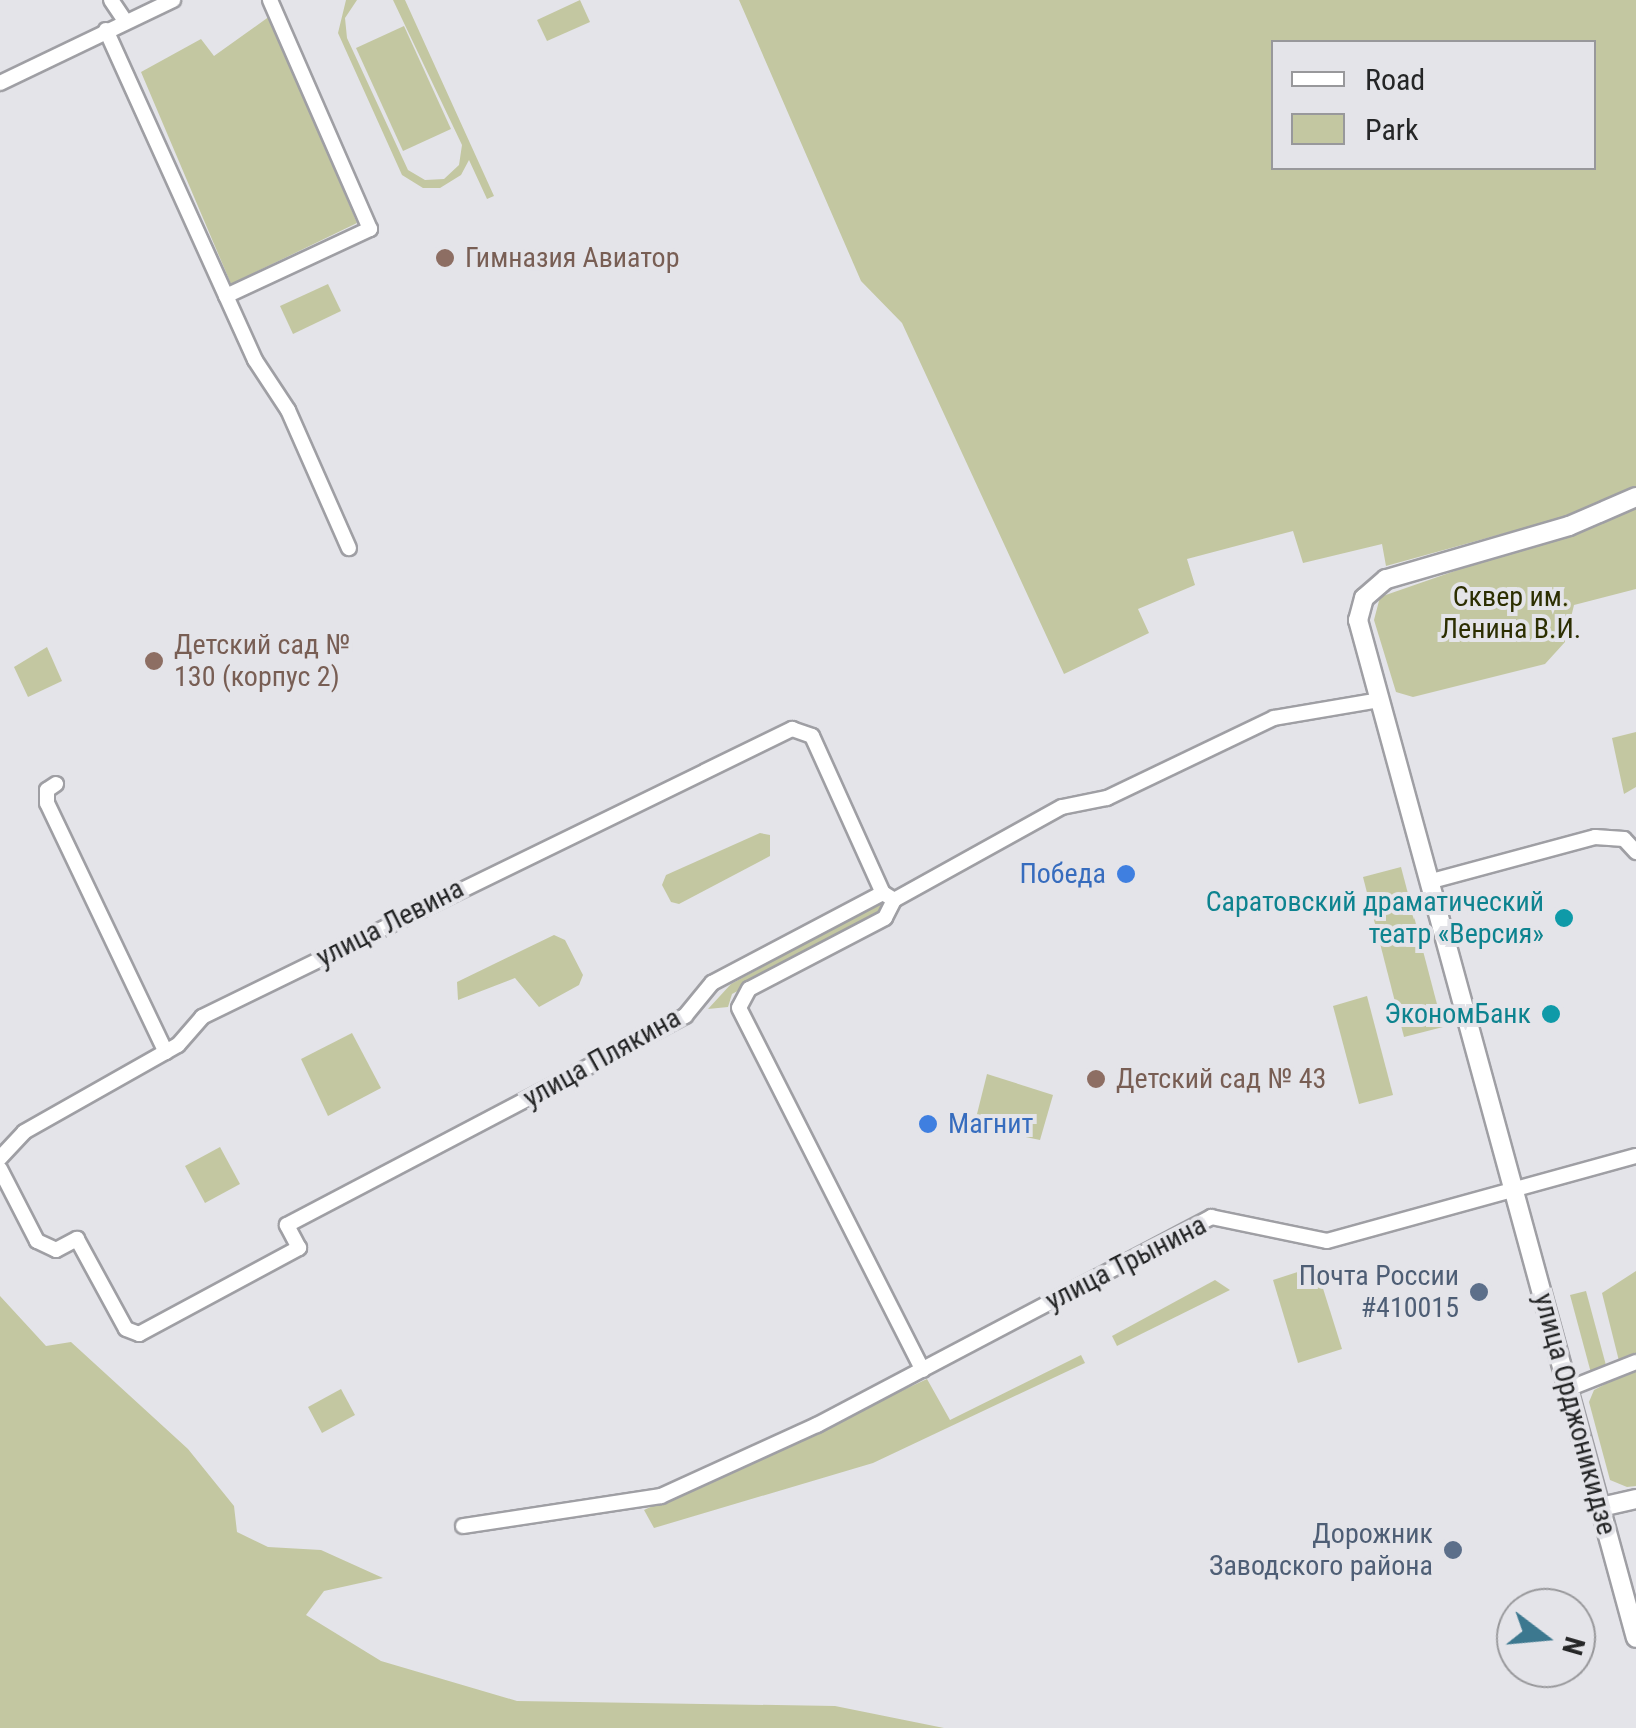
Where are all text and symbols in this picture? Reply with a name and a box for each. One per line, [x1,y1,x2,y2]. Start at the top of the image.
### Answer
legend [1271,40,1596,170]
text: Road [1365,62,1425,97]
text: Park [1365,112,1419,147]
place label: Гимназия Авиатор [465,241,679,275]
marker: Гимназия Авиатор [434,247,456,269]
park label: Сквер им. Ленина В.И. [1441,580,1581,646]
place label: Детский сад № 130 (корпус 2) [174,628,350,694]
marker: Детский сад № 130 (корпус 2) [143,650,165,672]
place label: Победа [1019,857,1106,891]
marker: Победа [1115,863,1137,885]
street label: улица Левина [311,872,469,974]
place label: Саратовский драматический театр «Версия» [1206,885,1544,951]
marker: Саратовский драматический театр «Версия» [1553,907,1575,929]
place label: ЭкономБанк [1384,997,1531,1031]
street label: улица Плякина [517,1001,687,1115]
marker: ЭкономБанк [1540,1003,1562,1025]
place label: Детский сад № 43 [1116,1062,1326,1096]
marker: Детский сад № 43 [1085,1068,1107,1090]
place label: Магнит [948,1107,1033,1141]
marker: Магнит [917,1113,939,1135]
street label: улица Трынина [1040,1208,1212,1318]
place label: Почта России #410015 [1299,1259,1459,1325]
marker: Почта России #410015 [1468,1281,1490,1303]
street label: улица Орджоникидзе [1527,1290,1623,1538]
place label: Дорожник Заводского района [1209,1517,1433,1583]
marker: Дорожник Заводского района [1442,1539,1464,1561]
north arrow [1496,1588,1596,1688]
text: N [1555,1633,1592,1659]

